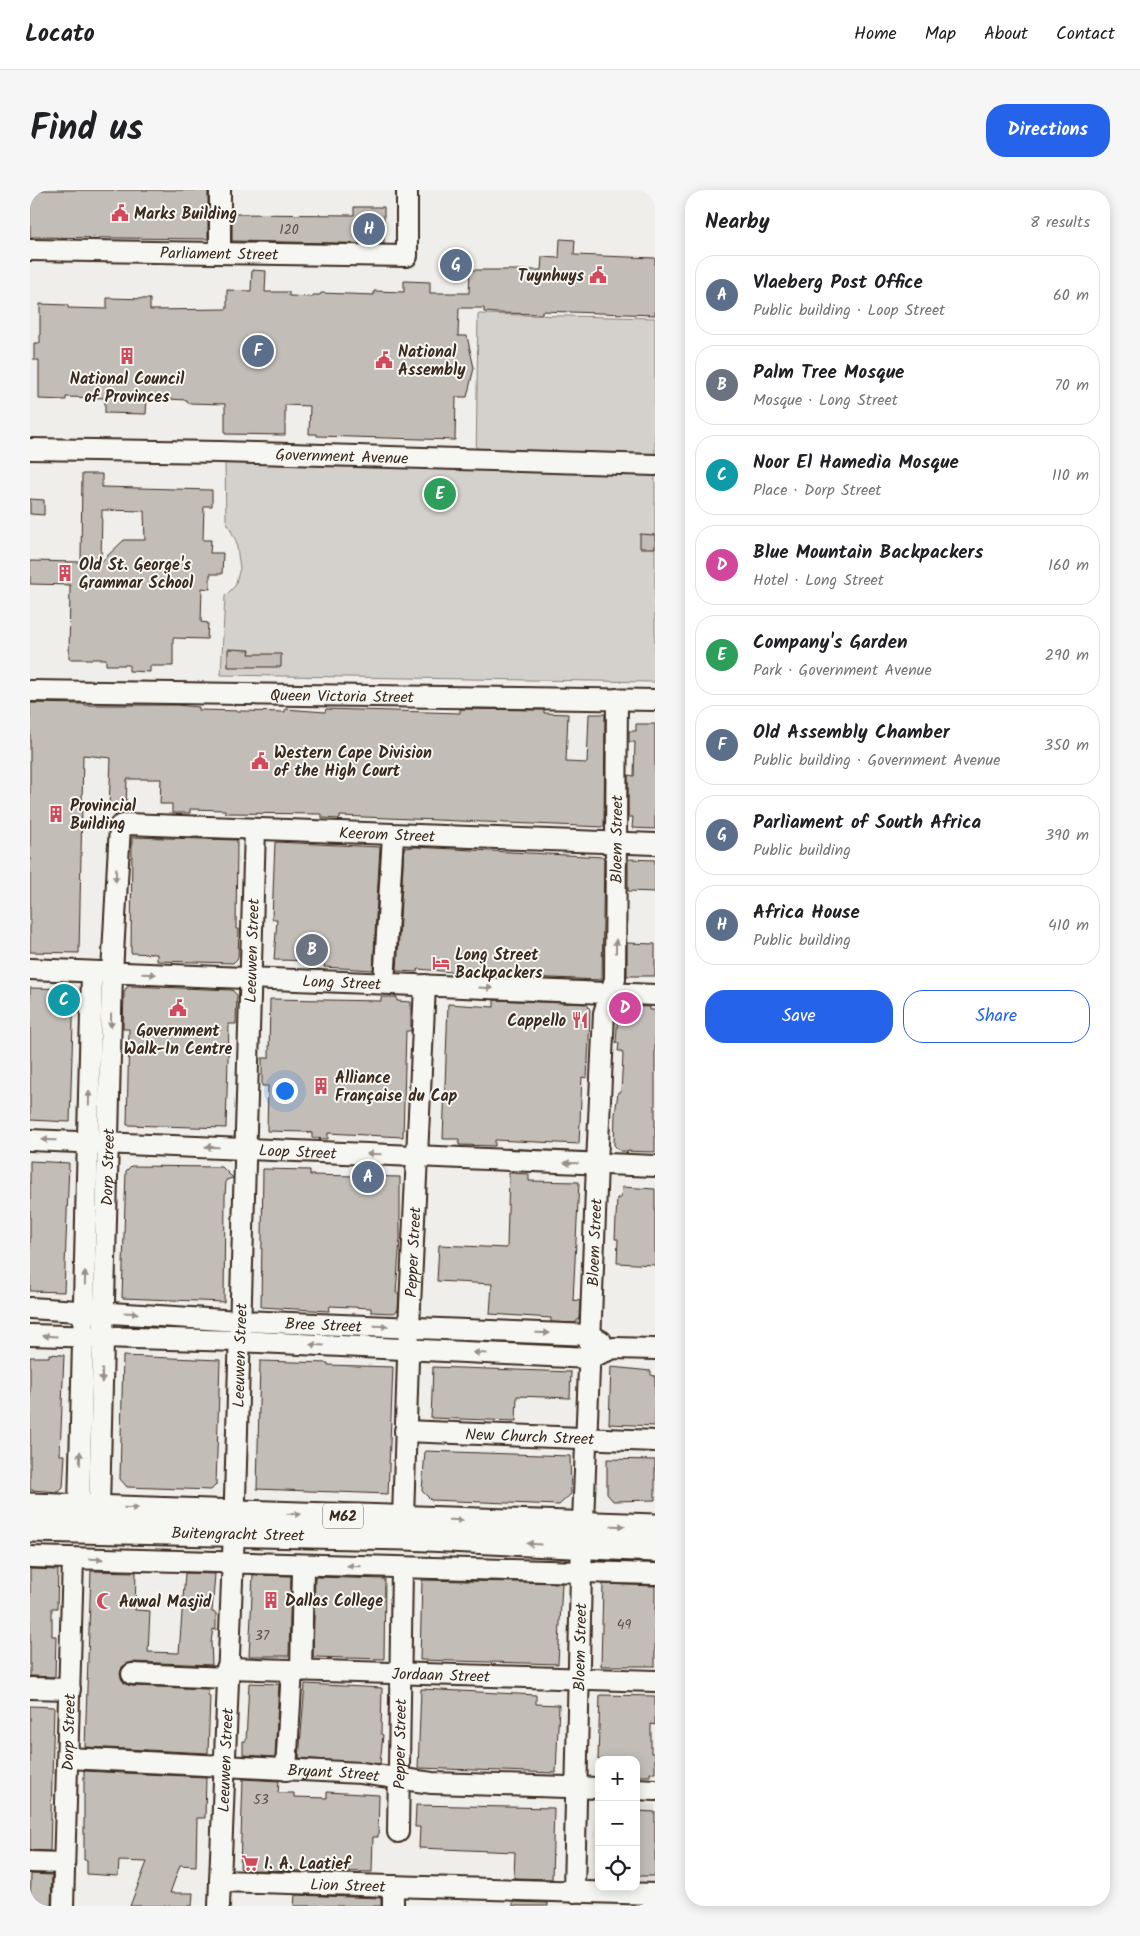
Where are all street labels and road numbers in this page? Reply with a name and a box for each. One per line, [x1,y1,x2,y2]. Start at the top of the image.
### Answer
street label: Parliament Street [160,241,279,268]
street label: Government Avenue [275,443,409,472]
street label: Queen Victoria Street [270,683,415,711]
street label: Bloem Street [605,794,630,884]
street label: Keerom Street [339,821,436,850]
street label: Leeuwen Street [239,897,267,1003]
street label: Long Street [302,969,383,998]
street label: Dorp Street [95,1127,122,1206]
street label: Loop Street [258,1139,338,1167]
street label: Bloem Street [581,1197,610,1287]
street label: Pepper Street [399,1206,429,1298]
street label: Leeuwen Street [227,1302,255,1408]
street label: Bree Street [285,1312,363,1340]
street label: New Church Street [465,1422,596,1453]
road number: M62 [323,1504,363,1528]
street label: Buitengracht Street [171,1521,305,1549]
street label: Bloem Street [567,1602,594,1692]
street label: Jordaan Street [391,1662,491,1690]
street label: Dorp Street [56,1692,83,1771]
street label: Pepper Street [388,1698,414,1790]
street label: Leeuwen Street [212,1707,241,1813]
street label: Bryant Street [287,1758,382,1790]
street label: Lion Street [310,1873,387,1900]

